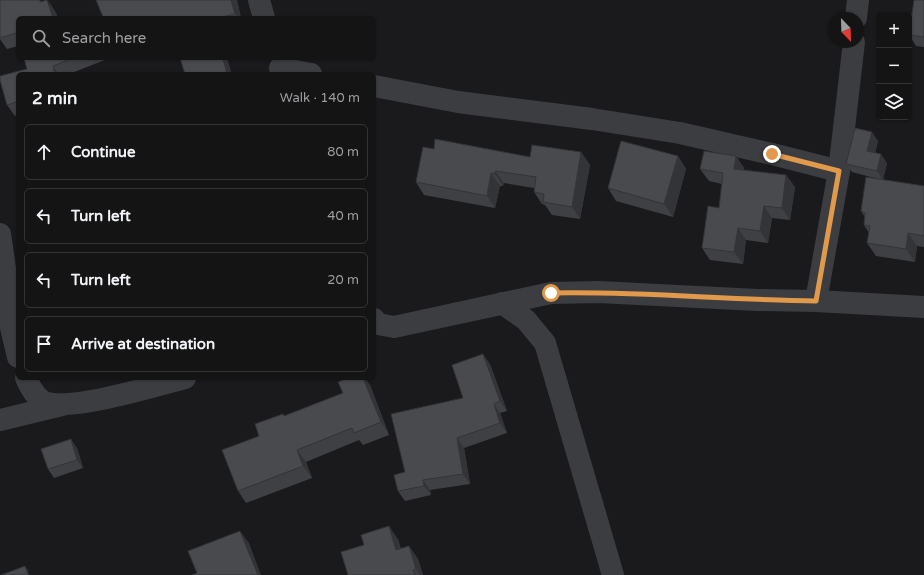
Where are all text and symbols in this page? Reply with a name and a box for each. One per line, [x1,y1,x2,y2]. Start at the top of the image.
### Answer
north arrow [828,12,864,48]
map controls [876,12,912,120]
button: + [876,12,912,48]
search box [16,16,376,60]
icon: search [30,27,52,49]
text: Search here [62,29,146,47]
button: − [876,48,912,84]
button: layers [876,84,912,120]
text: 2 min [32,88,77,109]
text: Walk · 140 m [280,90,360,106]
icon: ahead [33,141,55,163]
text: Continue [71,143,135,161]
text: 80 m [327,144,359,160]
route end [763,145,781,163]
icon: left [33,205,55,227]
text: Turn left [71,207,131,225]
text: 40 m [327,208,359,224]
icon: left [33,269,55,291]
text: Turn left [71,271,131,289]
text: 20 m [327,272,359,288]
route start [542,284,560,302]
icon: arrive [33,333,55,355]
text: Arrive at destination [71,335,215,353]

